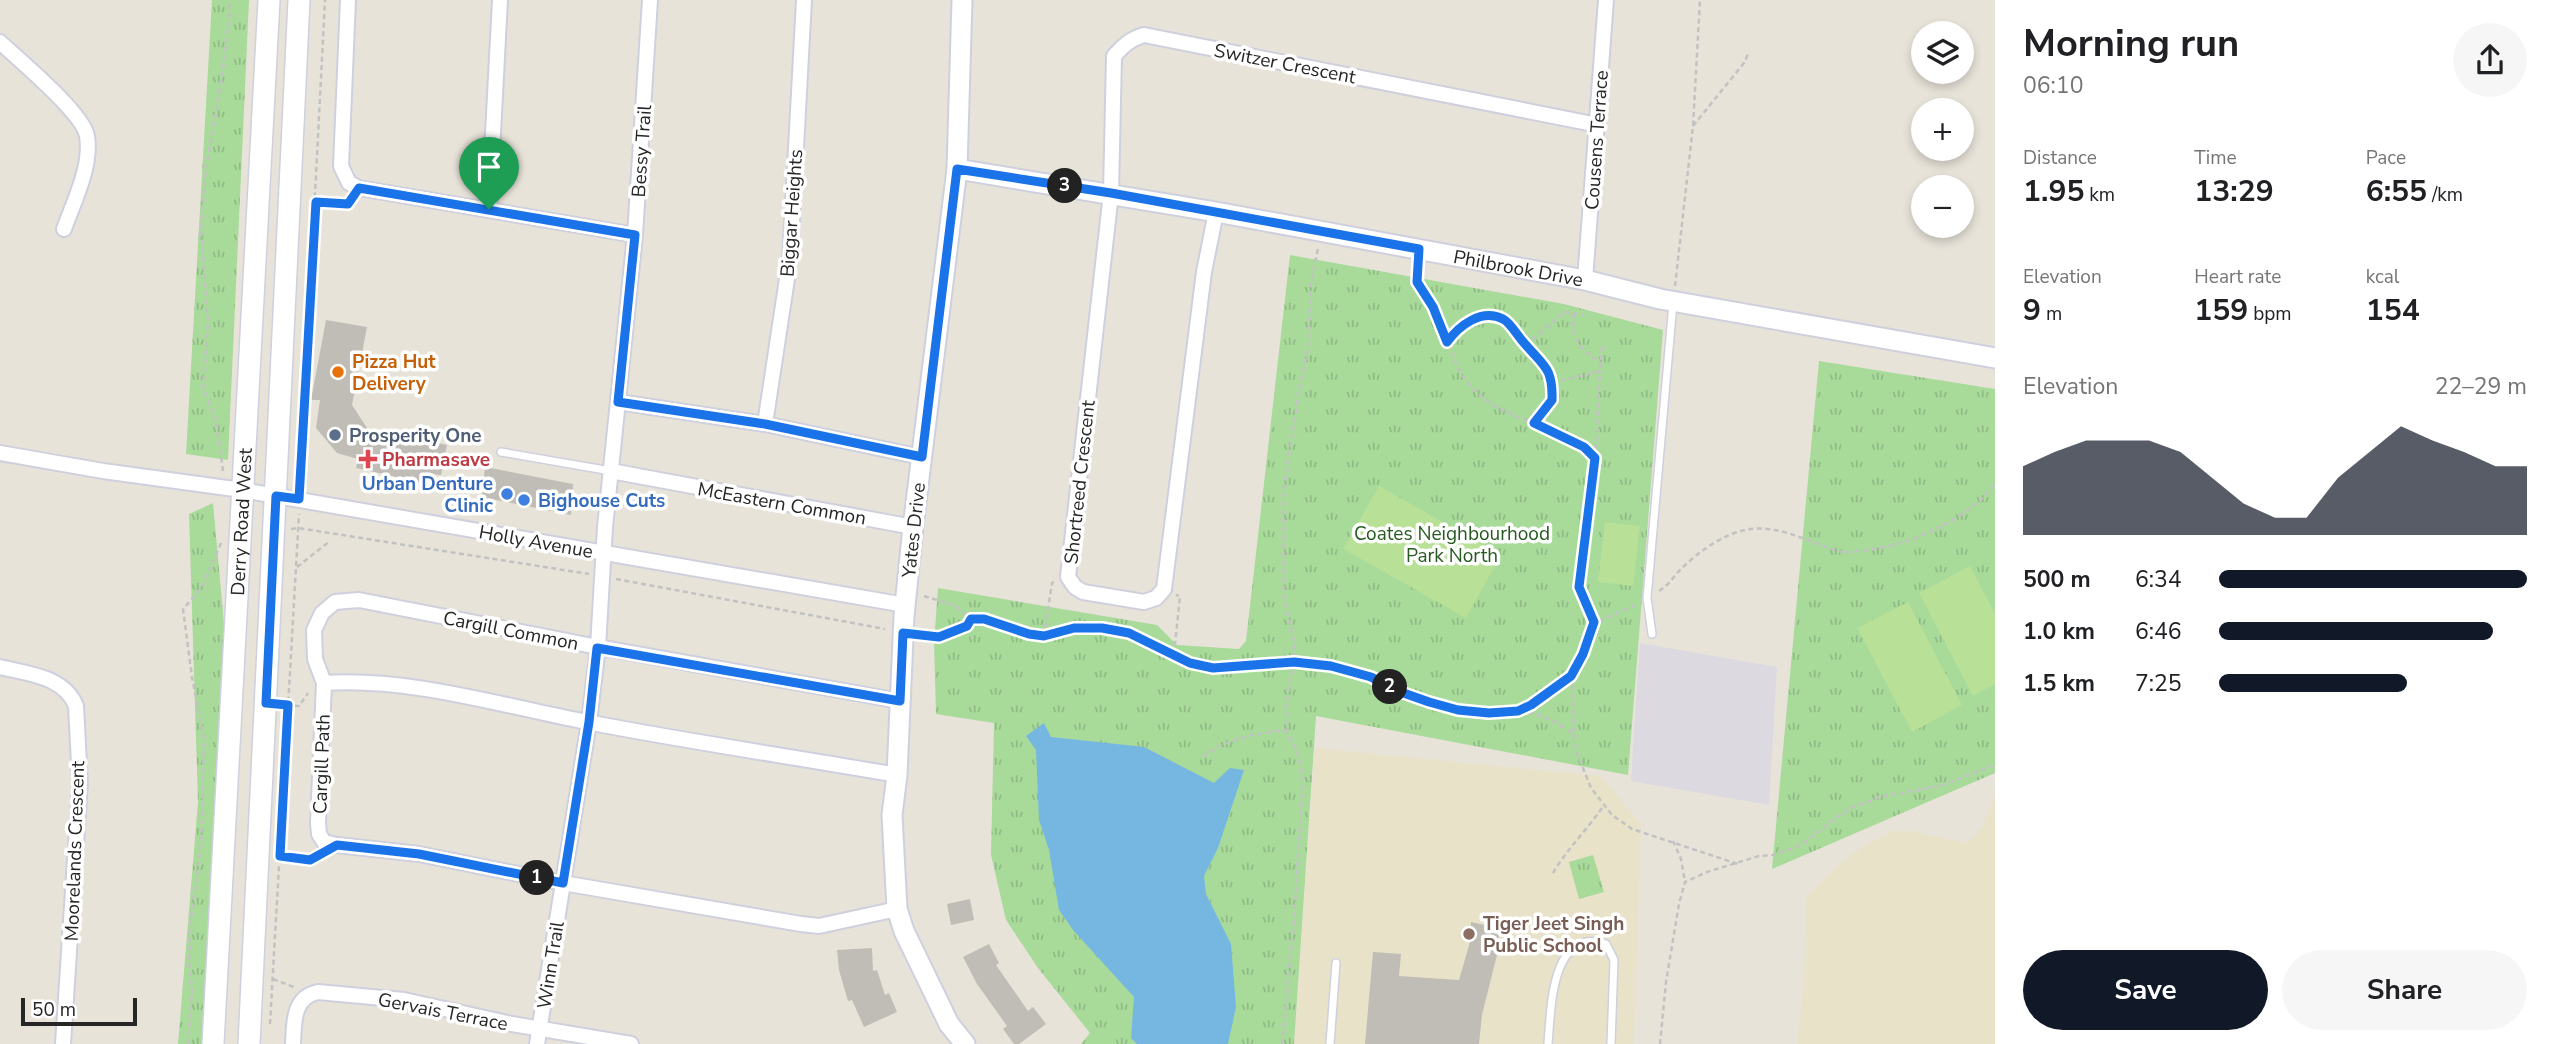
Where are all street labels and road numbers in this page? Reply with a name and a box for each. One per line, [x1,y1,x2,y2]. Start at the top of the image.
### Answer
street label: Switzer Crescent [1212,37,1358,91]
street label: Cousens Terrace [1579,69,1615,211]
street label: Bessy Trail [626,104,658,198]
street label: Biggar Heights [775,148,809,278]
street label: Philbrook Drive [1451,244,1585,293]
street label: Shortreed Crescent [1058,398,1102,565]
street label: Derry Road West [225,447,259,596]
street label: McEastern Common [695,476,868,532]
street label: Yates Drive [896,481,932,580]
street label: Holly Avenue [477,519,595,565]
street label: Cargill Common [441,605,581,657]
street label: Cargill Path [307,714,337,814]
street label: Moorelands Crescent [59,760,91,942]
street label: Winn Trail [531,919,571,1011]
street label: Gervais Terrace [376,987,510,1037]

